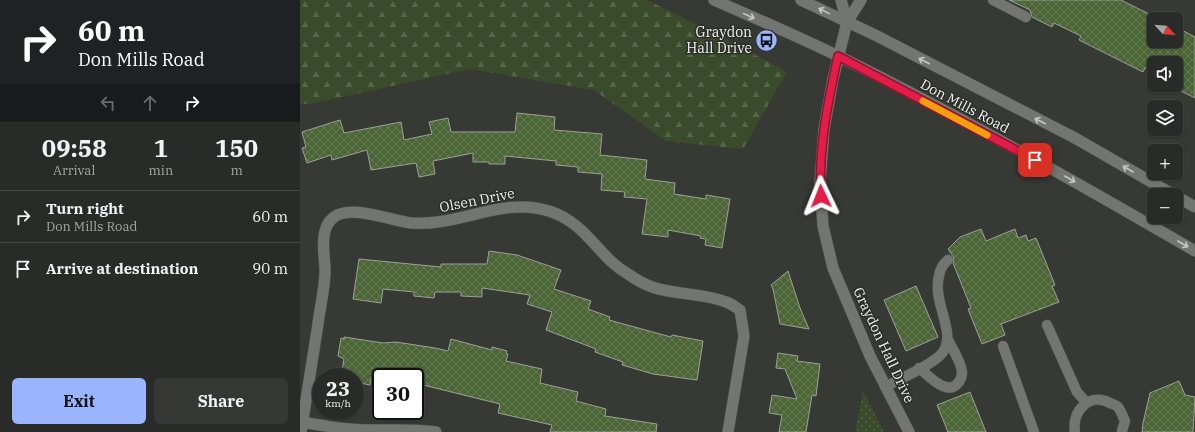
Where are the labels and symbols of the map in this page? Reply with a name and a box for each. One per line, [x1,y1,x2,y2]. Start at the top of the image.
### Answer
one-way arrow [818,7,830,14]
north arrow [1147,12,1183,48]
one-way arrow [743,13,755,20]
place label: Graydon Hall Drive [686,23,752,57]
bus stop icon: Graydon Hall Drive [754,27,780,53]
one-way arrow [918,57,930,65]
street label: Don Mills Road [917,75,1013,137]
one-way arrow [1034,116,1046,124]
pin [1018,143,1052,177]
one-way arrow [1122,164,1134,172]
position arrow [800,175,842,217]
one-way arrow [1064,175,1076,183]
street label: Olsen Drive [438,184,516,216]
one-way arrow [1177,240,1189,248]
street label: Graydon Hall Drive [849,284,919,406]
speed limit sign: 30 [372,368,424,420]

